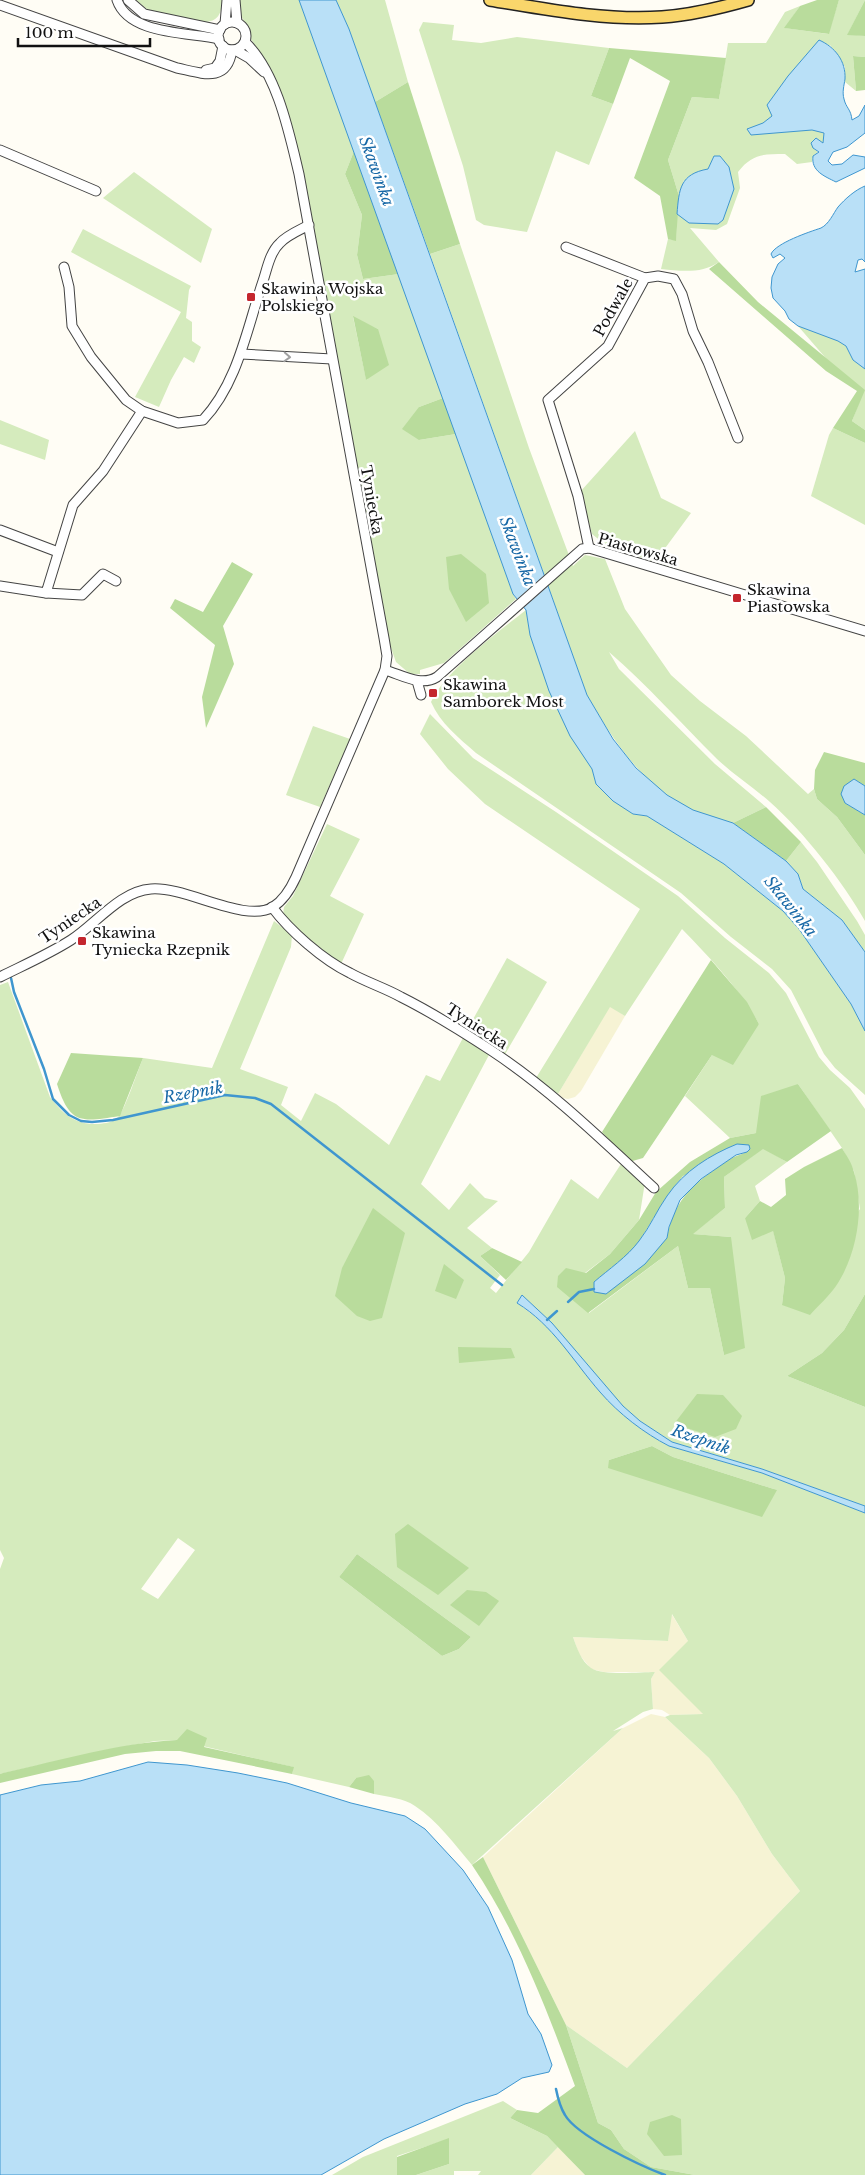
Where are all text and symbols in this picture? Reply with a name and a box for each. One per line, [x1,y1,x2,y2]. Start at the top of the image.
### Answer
scale bar [18,15,150,47]
text: 100 m [25,23,74,42]
water label: Skawinka [355,133,399,209]
street label: Podwale [589,274,637,340]
place label: Skawina Wojska Polskiego [261,279,384,315]
marker: Skawina Wojska Polskiego [245,291,257,303]
one-way arrow [283,351,291,362]
street label: Tyniecka [357,464,388,537]
water label: Skawinka [496,513,540,589]
street label: Piastowska [596,528,681,570]
place label: Skawina Piastowska [747,580,830,616]
marker: Skawina Piastowska [731,592,743,604]
place label: Skawina Samborek Most [443,675,564,711]
marker: Skawina Samborek Most [427,687,439,699]
water label: Skawinka [760,871,822,941]
street label: Tyniecka [36,892,105,948]
place label: Skawina Tyniecka Rzepnik [92,923,231,959]
marker: Skawina Tyniecka Rzepnik [76,935,88,947]
street label: Tyniecka [442,999,512,1053]
water label: Rzepnik [160,1077,225,1107]
water label: Rzepnik [668,1419,733,1458]

